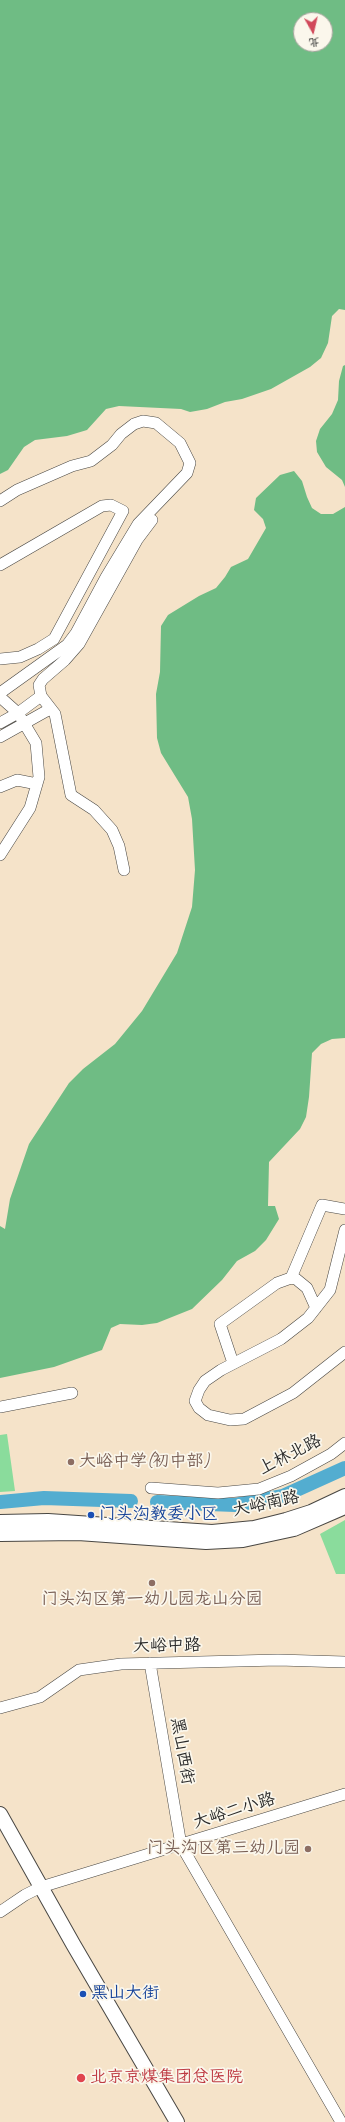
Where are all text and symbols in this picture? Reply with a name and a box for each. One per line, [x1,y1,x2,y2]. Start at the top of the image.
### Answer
north arrow [293,12,333,52]
text: 北 [308,35,321,51]
street label: 上林北路 [255,1430,325,1480]
place label: 大峪中学(初中部) [79,1452,209,1472]
marker: 大峪中学(初中部) [66,1457,76,1467]
street label: 大峪南路 [231,1487,301,1521]
place label: 门头沟教委小区 [99,1505,218,1525]
marker: 门头沟教委小区 [86,1510,96,1520]
marker: 门头沟区第一幼儿园龙山分园 [147,1578,157,1588]
place label: 门头沟区第一幼儿园龙山分园 [42,1590,262,1610]
street label: 大峪中路 [133,1635,201,1657]
street label: 黑山西街 [166,1716,198,1786]
street label: 大峪二小路 [190,1789,278,1833]
place label: 门头沟区第三幼儿园 [147,1839,300,1859]
marker: 门头沟区第三幼儿园 [303,1844,313,1854]
place label: 黑山大街 [91,1984,159,2004]
marker: 黑山大街 [78,1989,88,1999]
place label: 北京京煤集团总医院 [90,2068,243,2088]
marker: 北京京煤集团总医院 [75,2072,87,2084]

